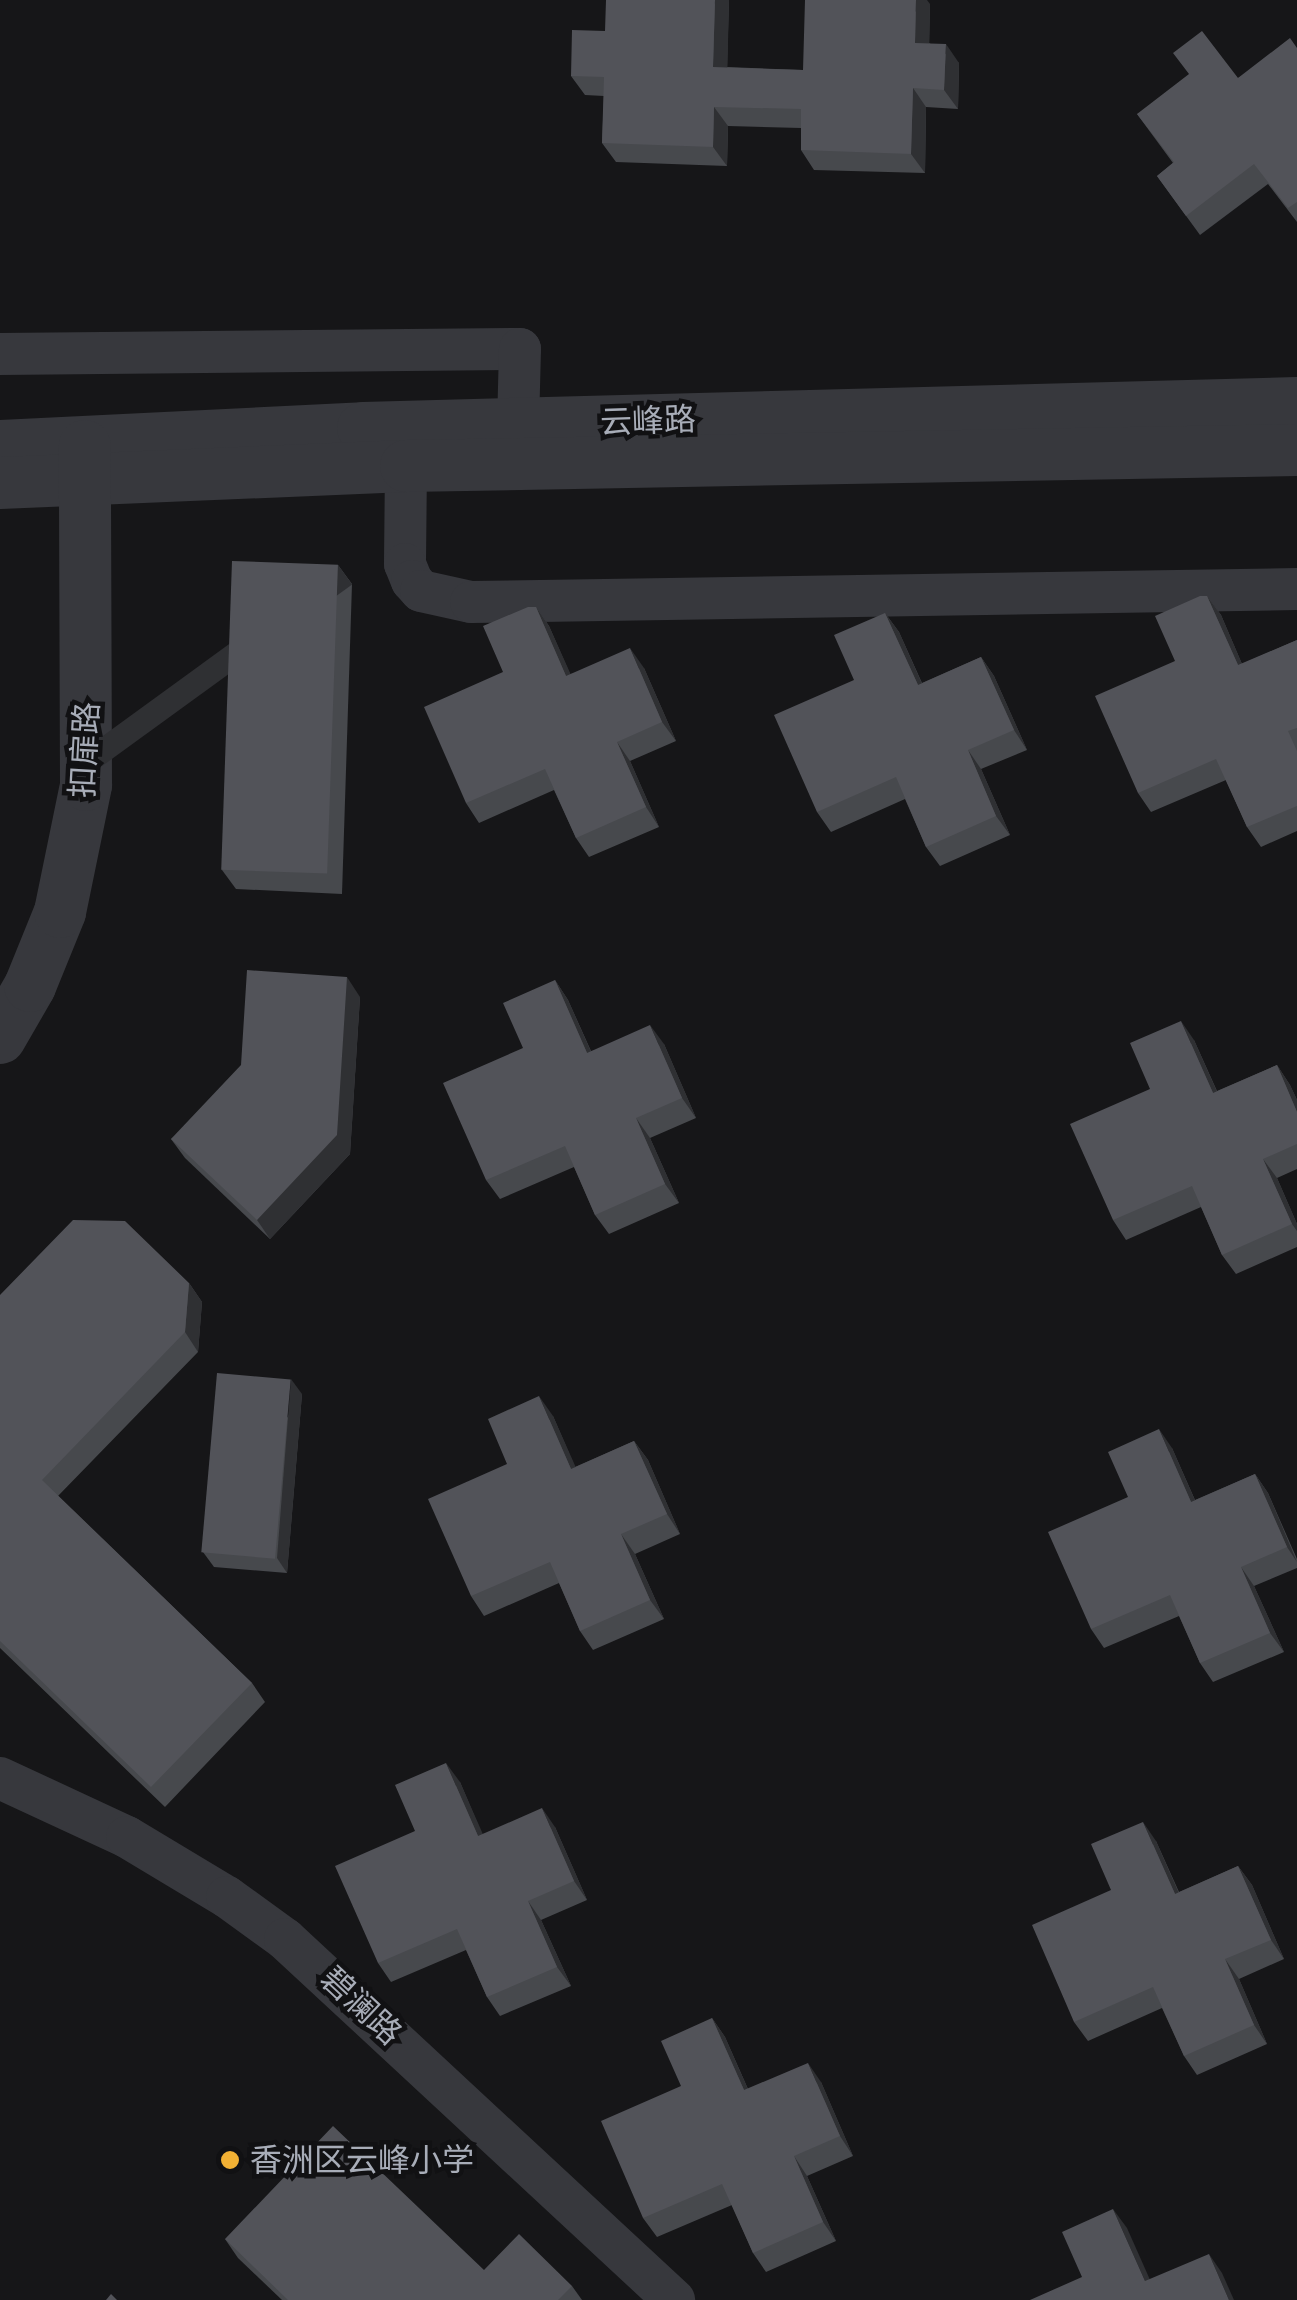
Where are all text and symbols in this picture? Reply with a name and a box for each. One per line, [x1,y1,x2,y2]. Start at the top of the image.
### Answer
street label: 云峰路 [599,400,697,442]
street label: 扣扉路 [63,701,107,799]
street label: 碧澜路 [313,1959,409,2053]
place label: 香洲区云峰小学 [250,2141,474,2179]
marker: 香洲区云峰小学 [219,2149,241,2171]

